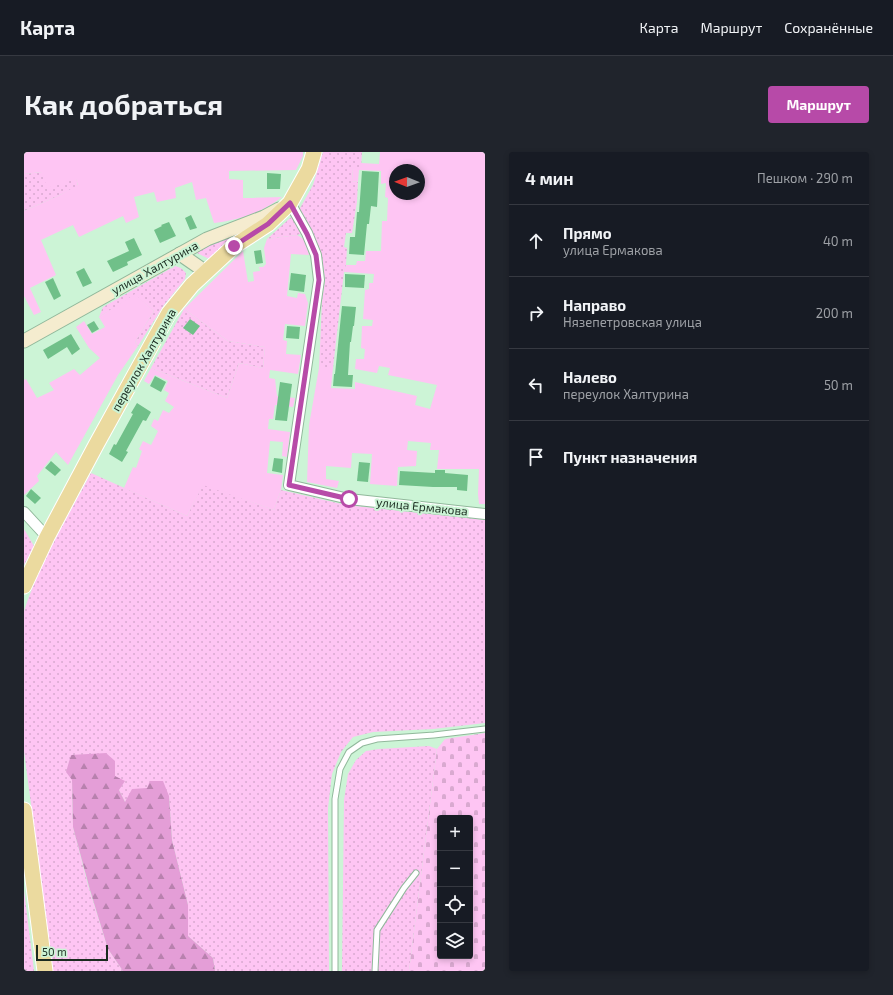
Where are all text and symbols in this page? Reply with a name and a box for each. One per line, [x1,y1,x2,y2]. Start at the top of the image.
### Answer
text: Карта [20,16,75,39]
text: Карта [640,19,678,36]
text: Маршрут [700,19,762,36]
text: Сохранённые [784,19,873,36]
button: Маршрут [768,86,869,123]
text: Как добраться [24,87,223,121]
north arrow [389,164,425,200]
text: 4 мин [525,168,574,188]
text: Пешком · 290 m [757,170,853,186]
text: Прямо [563,224,612,242]
icon: ahead [525,230,547,252]
text: 40 m [823,233,853,249]
route end [225,237,243,255]
street label: улица Халтурина [109,238,201,298]
text: улица Ермакова [563,242,663,258]
text: Направо [563,296,626,314]
icon: right [525,302,547,324]
text: 200 m [816,305,853,321]
street label: переулок Халтурина [108,306,179,414]
text: Нязепетровская улица [563,314,702,330]
text: Налево [563,368,617,386]
icon: left [525,374,547,396]
text: 50 m [824,377,853,393]
text: переулок Халтурина [563,386,689,402]
icon: arrive [525,446,547,468]
text: Пункт назначения [563,448,697,466]
route start [340,490,358,508]
street label: улица Ермакова [376,494,469,519]
map controls [437,815,473,959]
button: + [437,815,473,851]
button: − [437,851,473,887]
button: locate [437,887,473,923]
button: layers [437,923,473,959]
scale bar [36,943,108,962]
text: 50 m [42,945,67,958]

